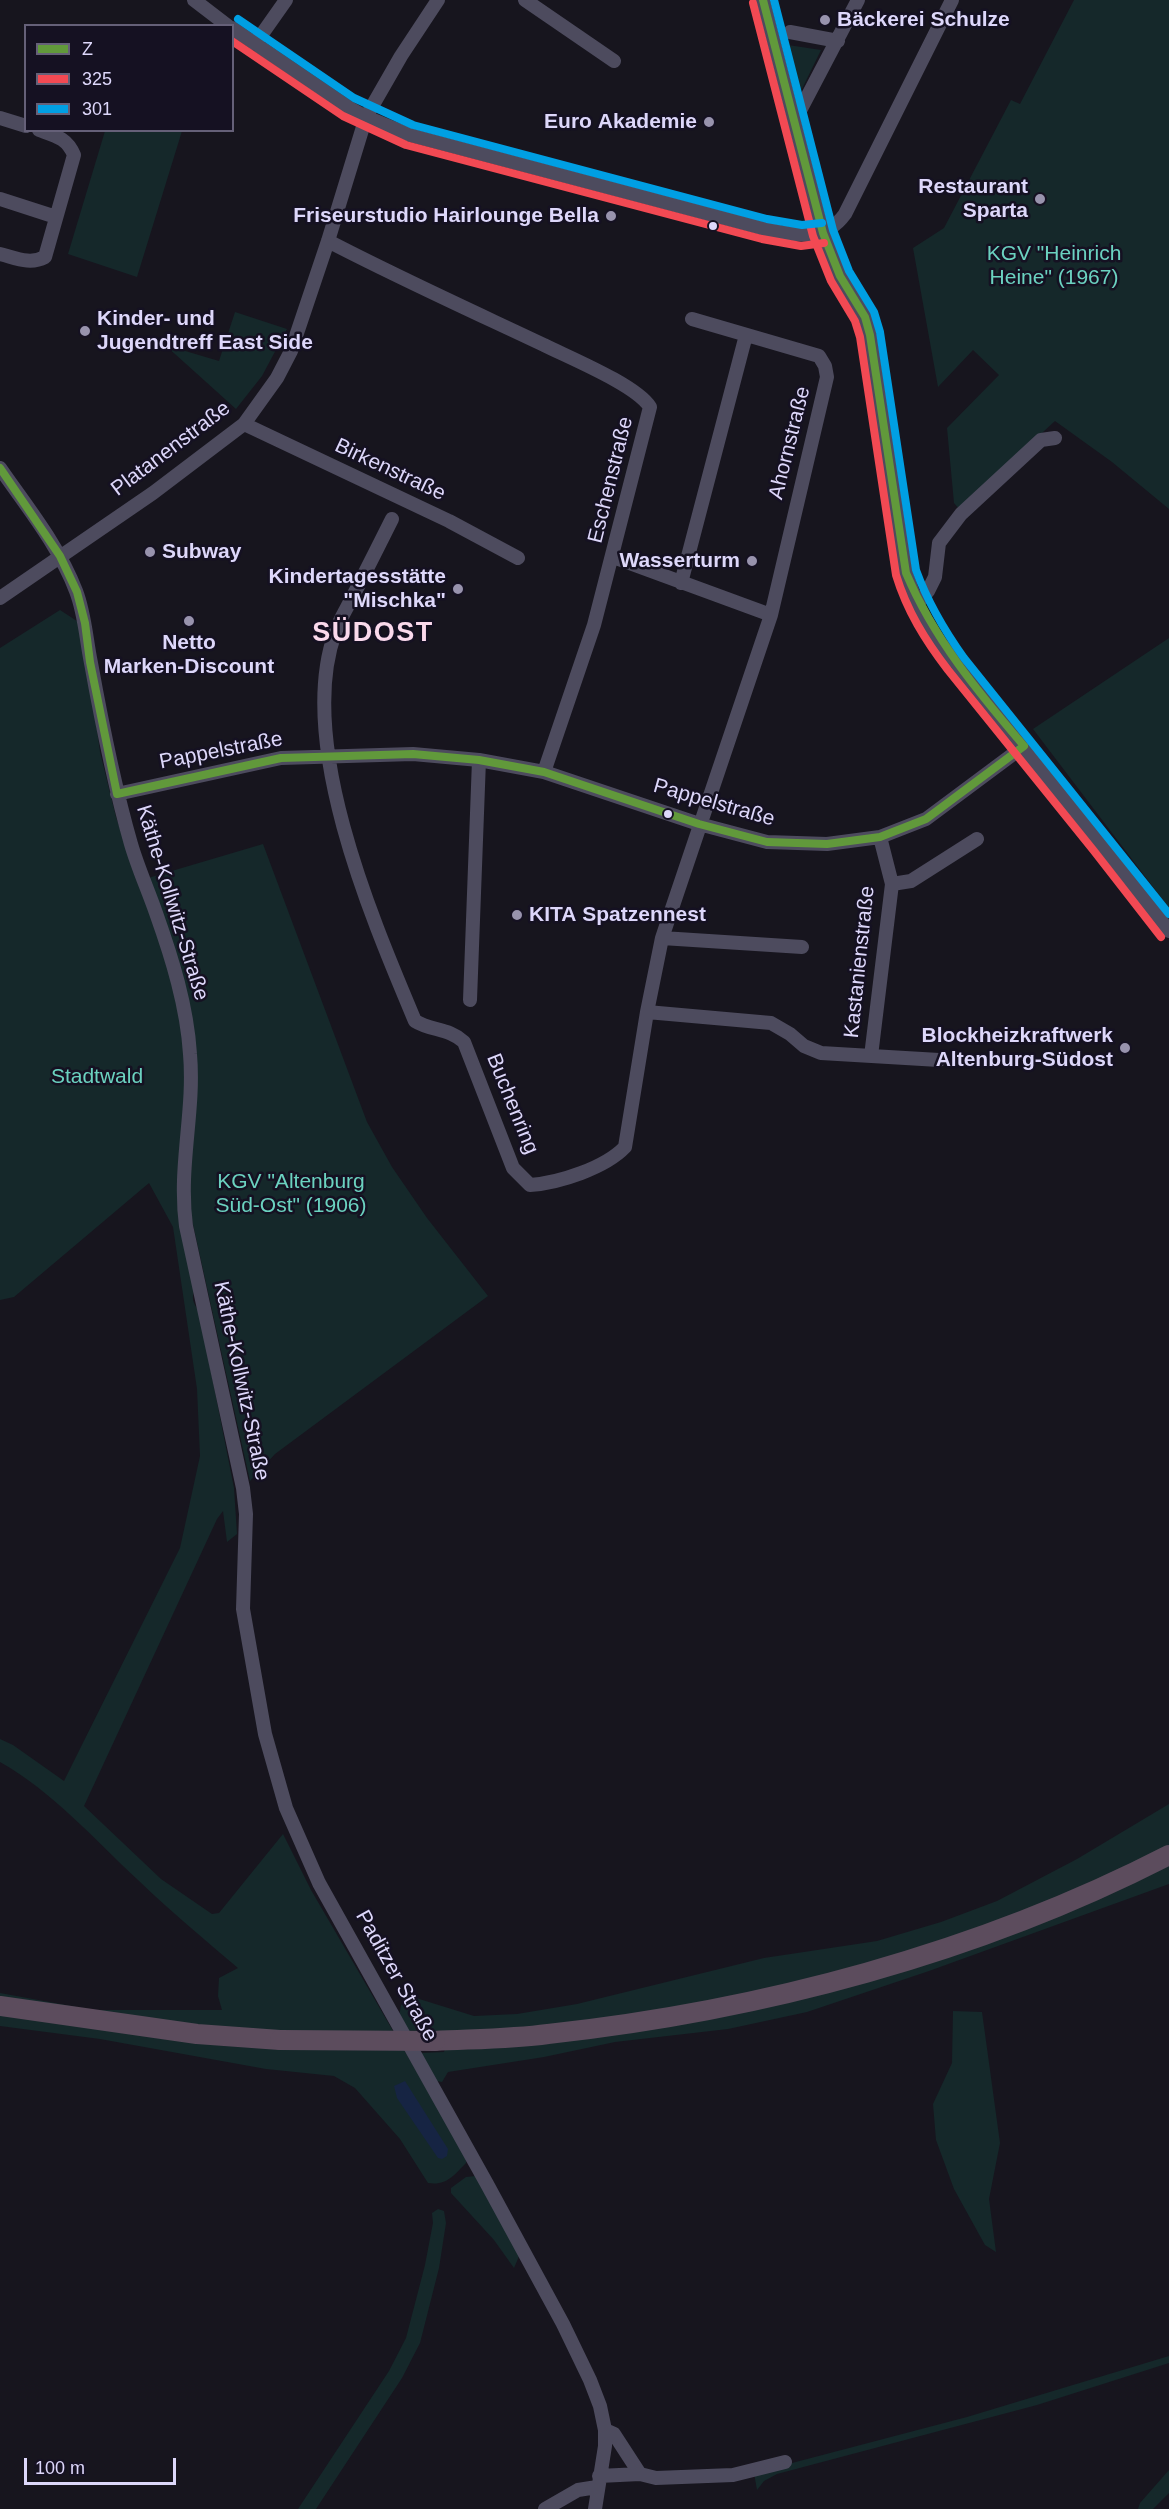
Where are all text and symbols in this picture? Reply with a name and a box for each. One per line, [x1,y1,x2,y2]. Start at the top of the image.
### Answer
place label: Bäckerei Schulze [837,7,1010,33]
marker: Bäckerei Schulze [818,13,832,27]
legend [24,24,234,132]
text: Z [82,39,93,59]
text: 325 [82,69,112,89]
text: 301 [82,99,112,119]
place label: Euro Akademie [544,109,697,135]
marker: Euro Akademie [702,115,716,129]
place label: Restaurant Sparta [918,174,1028,224]
marker: Restaurant Sparta [1033,192,1047,206]
place label: Friseurstudio Hairlounge Bella [293,203,599,229]
marker: Friseurstudio Hairlounge Bella [604,209,618,223]
unlabelled marker [707,220,719,232]
park label: KGV "Heinrich Heine" (1967) [987,241,1121,291]
place label: Kinder- und Jugendtreff East Side [97,306,313,356]
marker: Kinder- und Jugendtreff East Side [78,324,92,338]
street label: Ahornstraße [764,384,816,502]
street label: Platanenstraße [107,396,235,502]
street label: Eschenstraße [583,414,639,546]
street label: Birkenstraße [331,433,449,507]
place label: Subway [162,539,241,565]
marker: Subway [143,545,157,559]
place label: Wasserturm [619,548,740,574]
marker: Wasserturm [745,554,759,568]
place label: Kindertagesstätte "Mischka" [269,564,446,614]
marker: Kindertagesstätte "Mischka" [451,582,465,596]
marker: Netto Marken-Discount [182,614,196,628]
district label: SÜDOST [312,618,434,650]
place label: Netto Marken-Discount [104,630,274,680]
street label: Pappelstraße [157,727,285,775]
street label: Pappelstraße [650,774,778,832]
street label: Käthe-Kollwitz-Straße [130,802,214,1004]
unlabelled marker [662,808,674,820]
street label: Kastanienstraße [839,885,881,1039]
place label: KITA Spatzennest [529,902,706,928]
marker: KITA Spatzennest [510,908,524,922]
place label: Blockheizkraftwerk Altenburg-Südost [922,1023,1113,1073]
marker: Blockheizkraftwerk Altenburg-Südost [1118,1041,1132,1055]
street label: Buchenring [480,1050,544,1158]
park label: Stadtwald [51,1064,143,1090]
park label: KGV "Altenburg Süd-Ost" (1906) [215,1169,367,1219]
street label: Käthe-Kollwitz-Straße [208,1279,274,1483]
street label: Paditzer Straße [350,1906,442,2046]
scale bar [27,2446,178,2484]
text: 100 m [35,2458,85,2478]

